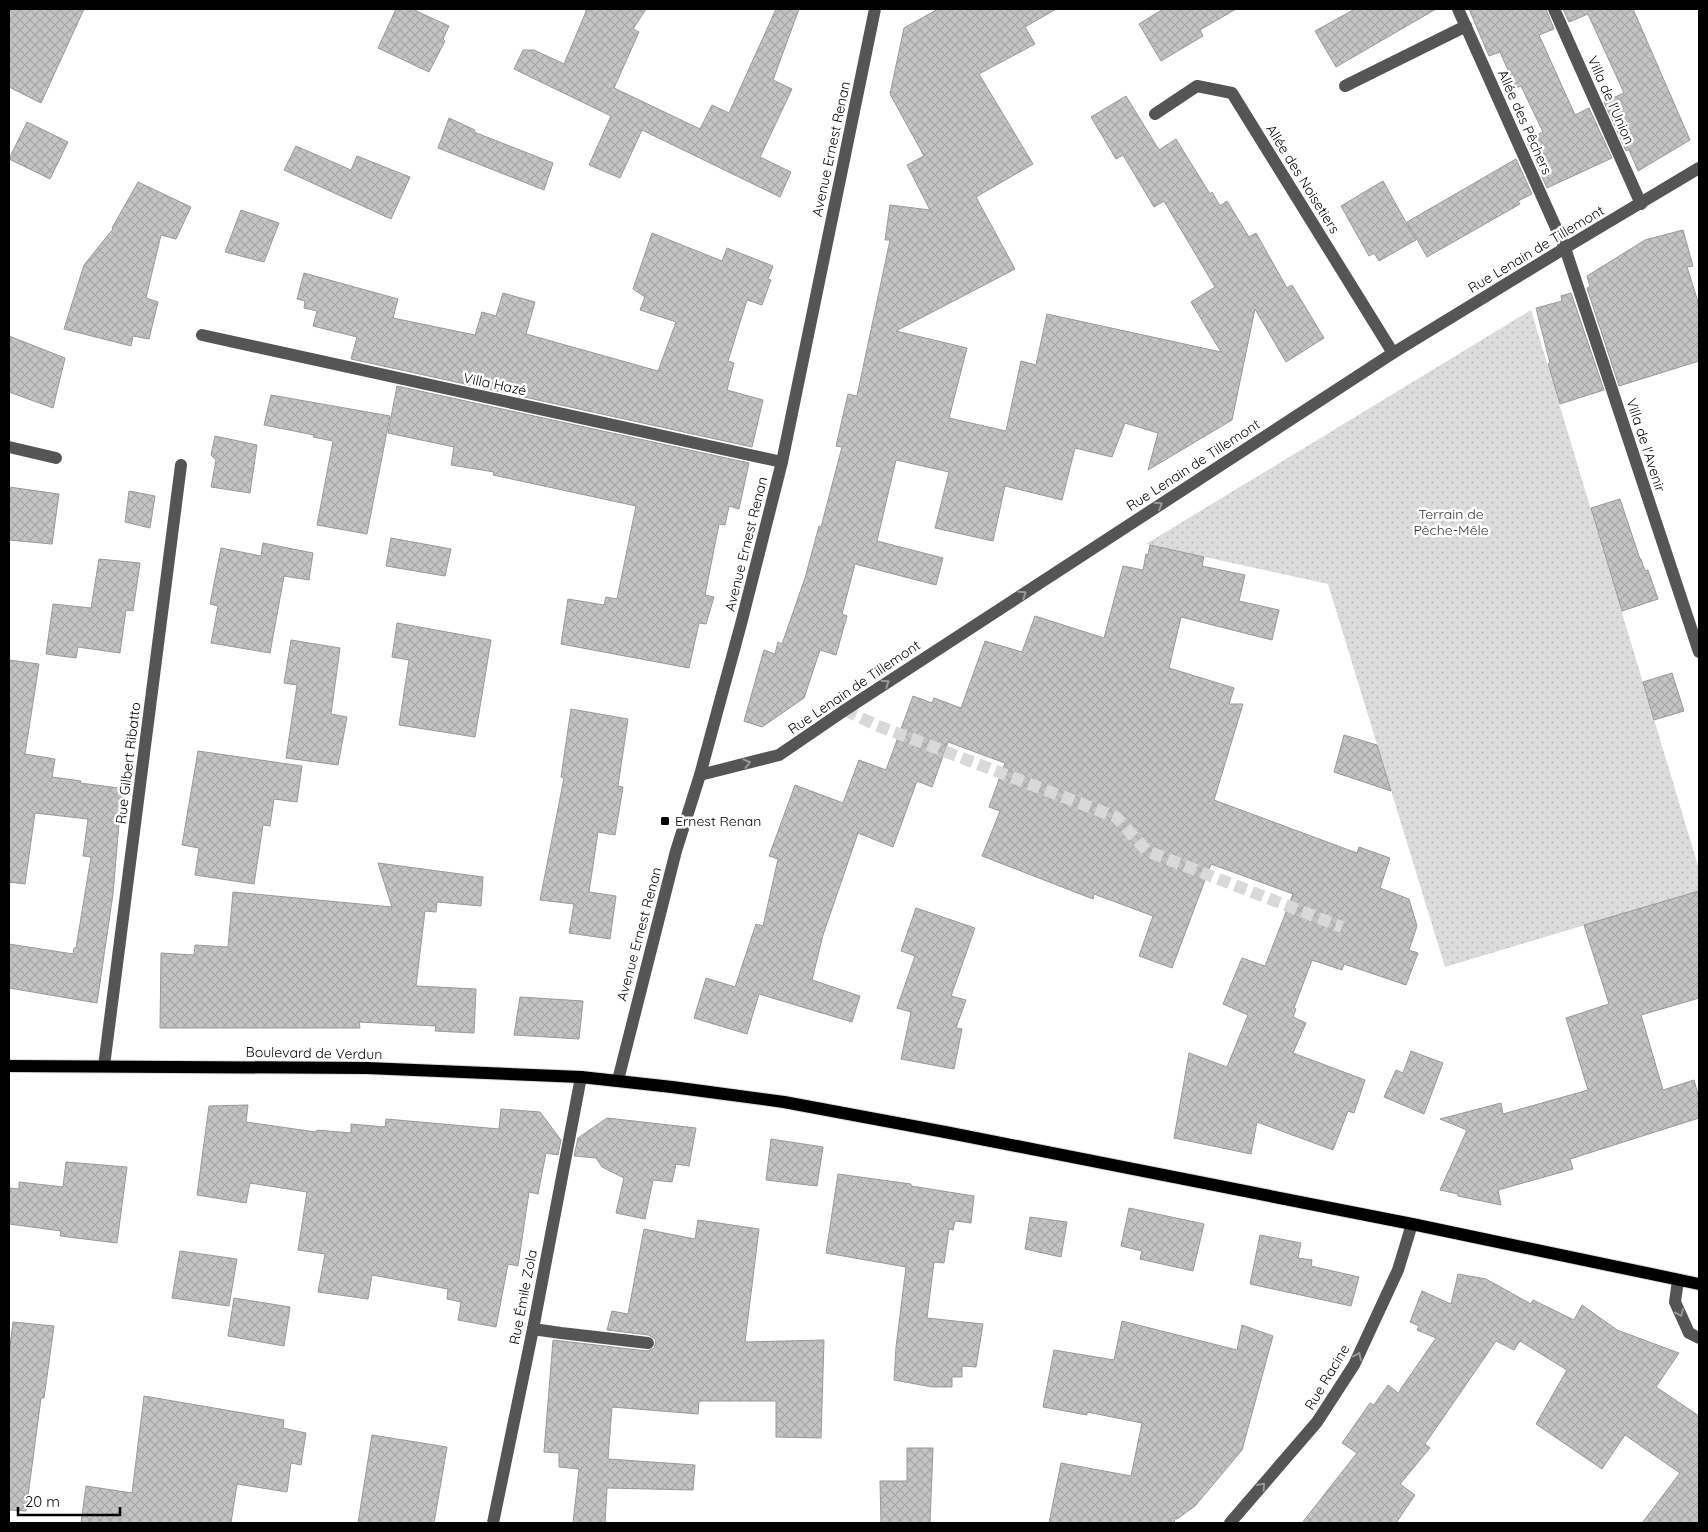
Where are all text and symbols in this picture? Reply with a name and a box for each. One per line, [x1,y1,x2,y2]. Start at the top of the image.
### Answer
street label: Villa de l'Union [1583,53,1639,147]
street label: Allée des Pêchers [1494,67,1556,177]
street label: Avenue Ernest Renan [808,80,854,218]
street label: Allée des Noisetiers [1262,121,1344,237]
street label: Rue Lenain de Tillemont [1465,201,1608,297]
street label: Villa Hazé [462,369,528,399]
street label: Villa de l'Avenir [1622,396,1670,495]
street label: Rue Lenain de Tillemont [1123,415,1263,515]
street label: Avenue Ernest Renan [721,475,771,613]
one-way arrow [1153,502,1162,512]
park label: Terrain de Pêche-Mêle [1413,505,1489,539]
one-way arrow [1017,591,1026,600]
street label: Rue Lenain de Tillemont [784,636,924,738]
one-way arrow [881,679,890,689]
street label: Rue Gilbert Ribatto [112,701,144,825]
one-way arrow [742,758,751,769]
place label: Ernest Renan [675,812,761,830]
marker: Ernest Renan [659,815,671,827]
street label: Avenue Ernest Renan [612,865,666,1003]
street label: Boulevard de Verdun [246,1043,382,1063]
street label: Rue Émile Zola [505,1248,541,1346]
one-way arrow [1673,1308,1684,1317]
street label: Rue Racine [1300,1341,1354,1413]
one-way arrow [1352,1352,1362,1361]
one-way arrow [1256,1483,1265,1492]
scale bar [18,1484,120,1516]
text: 20 m [25,1492,60,1511]

